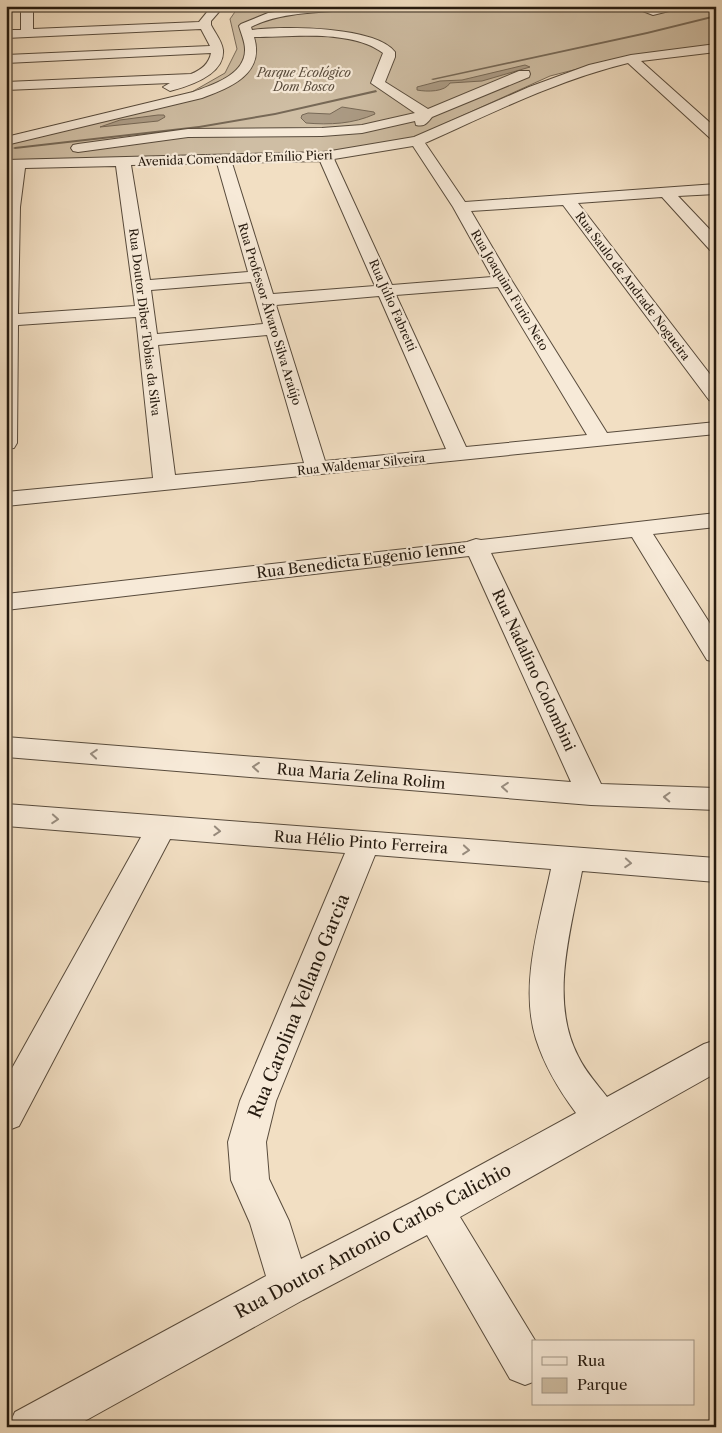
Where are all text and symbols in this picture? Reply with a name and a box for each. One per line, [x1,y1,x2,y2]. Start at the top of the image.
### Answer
park label: Parque Ecológico Dom Bosco [256,65,351,94]
street label: Avenida Comendador Emílio Pieri [136,147,333,169]
street label: Rua Saulo de Andrade Nogueira [572,209,694,364]
street label: Rua Professor Álvaro Silva Araújo [235,221,306,407]
street label: Rua Doutor Diber Tobias da Silva [126,227,164,417]
street label: Rua Joaquim Furio Neto [468,227,552,353]
street label: Rua Júlio Fabretti [366,257,420,354]
street label: Rua Waldemar Silveira [296,450,426,478]
street label: Rua Benedicta Eugenio Ienne [255,538,467,582]
street label: Rua Nadalino Colombini [488,586,580,754]
one-way arrow [89,749,97,760]
street label: Rua Maria Zelina Rolim [276,759,446,793]
one-way arrow [251,762,259,773]
one-way arrow [501,782,509,793]
one-way arrow [663,792,670,802]
one-way arrow [51,813,59,824]
one-way arrow [213,825,221,836]
street label: Rua Hélio Pinto Ferreira [273,826,449,858]
one-way arrow [462,845,470,856]
one-way arrow [624,857,632,868]
street label: Rua Carolina Vellano Garcia [244,890,354,1121]
street label: Rua Doutor Antonio Carlos Calichio [231,1159,515,1323]
legend [532,1340,694,1406]
text: Rua [577,1351,605,1370]
text: Parque [577,1375,627,1394]

